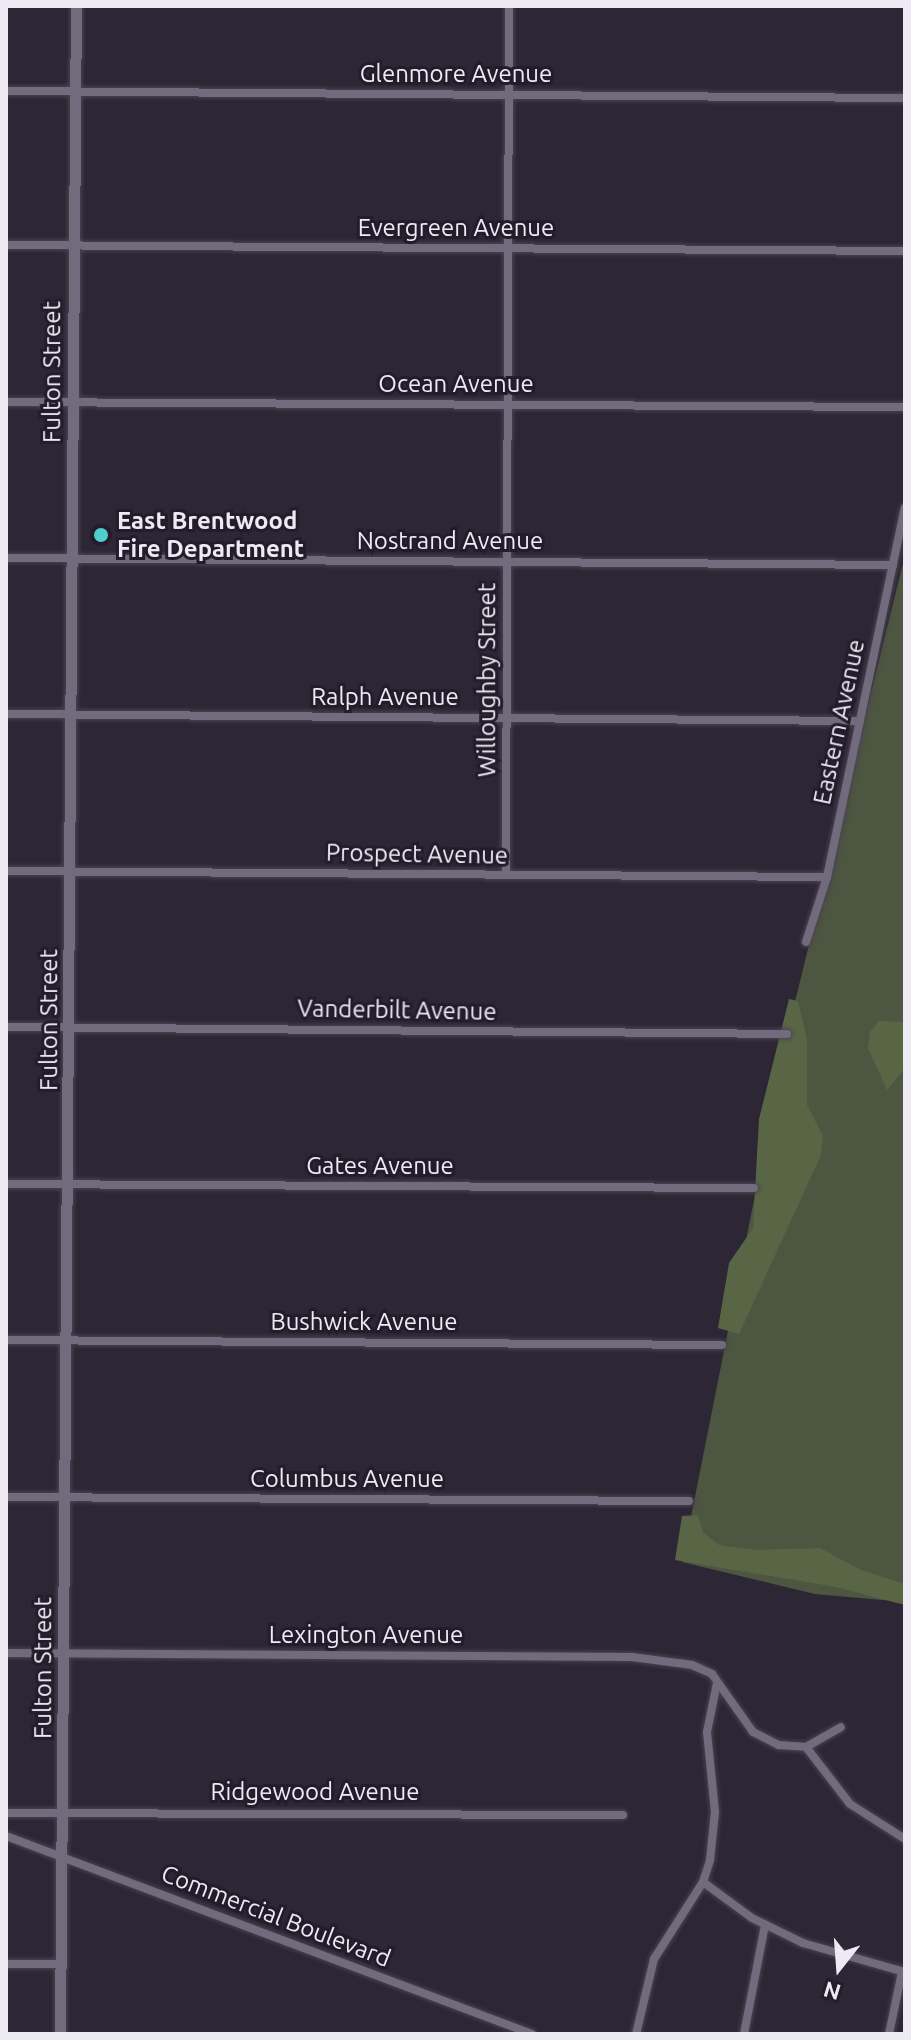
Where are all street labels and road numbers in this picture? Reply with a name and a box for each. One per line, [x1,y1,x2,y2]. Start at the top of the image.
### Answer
street label: Glenmore Avenue [360,60,552,88]
street label: Evergreen Avenue [358,214,554,242]
street label: Fulton Street [38,301,66,443]
street label: Ocean Avenue [378,370,534,398]
street label: Nostrand Avenue [357,527,543,555]
street label: Willoughby Street [473,583,501,777]
street label: Eastern Avenue [807,637,871,807]
street label: Ralph Avenue [311,683,459,711]
street label: Prospect Avenue [326,838,508,870]
street label: Fulton Street [35,949,63,1091]
street label: Vanderbilt Avenue [297,994,497,1026]
street label: Gates Avenue [306,1152,454,1180]
street label: Bushwick Avenue [270,1308,458,1336]
street label: Columbus Avenue [250,1465,444,1493]
street label: Fulton Street [29,1597,57,1739]
street label: Lexington Avenue [269,1621,463,1649]
street label: Ridgewood Avenue [211,1778,419,1806]
street label: Commercial Boulevard [157,1859,395,1973]

